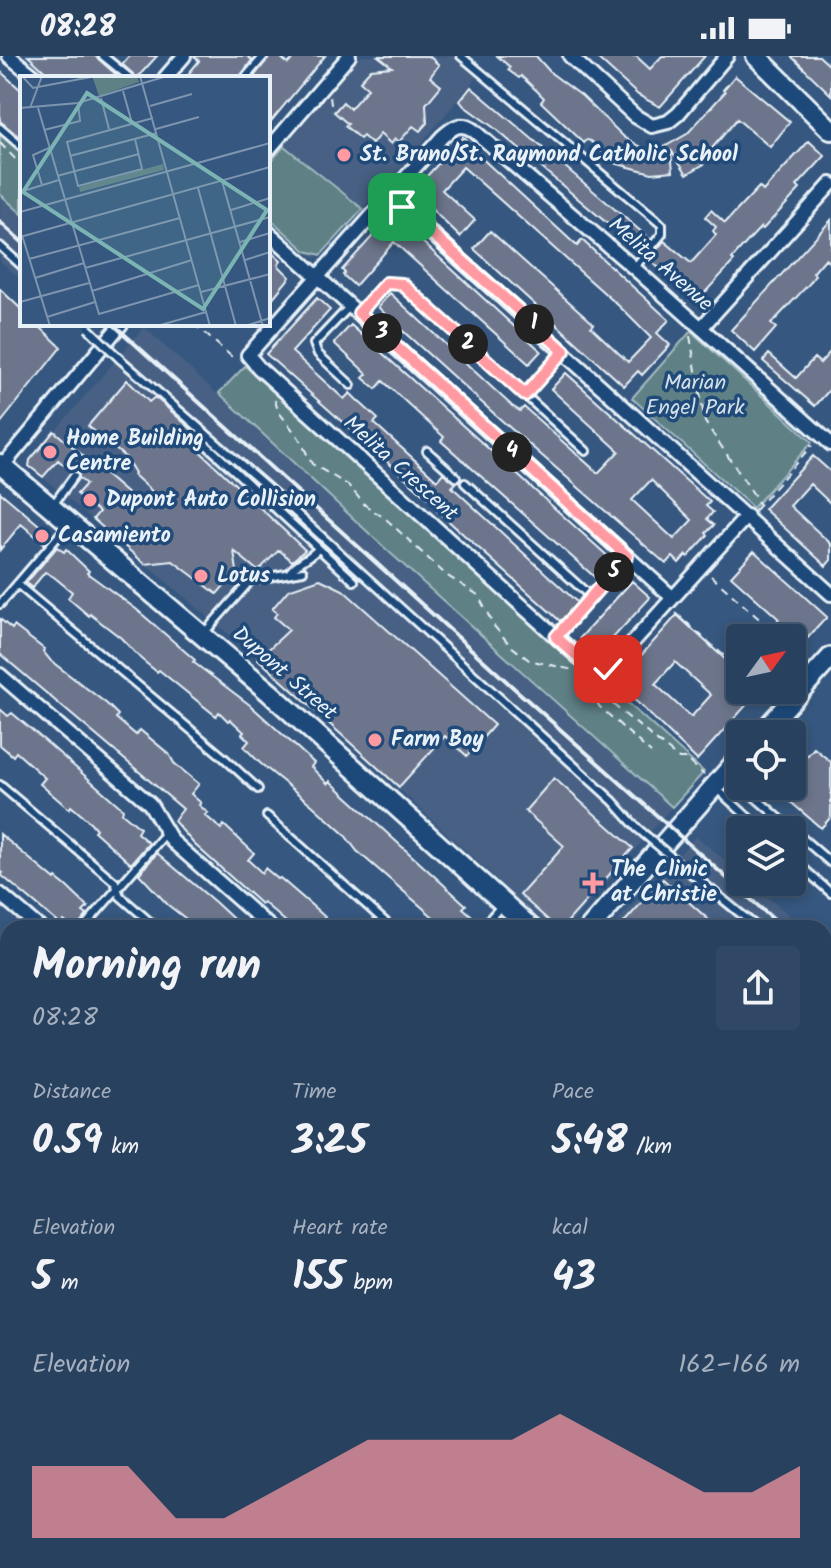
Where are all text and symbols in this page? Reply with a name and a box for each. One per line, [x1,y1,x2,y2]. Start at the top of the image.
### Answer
text: 08:28 [40,4,116,52]
inset map [20,76,270,326]
place label: St. Bruno/St. Raymond Catholic School [360,138,738,173]
marker: St. Bruno/St. Raymond Catholic School [335,146,353,164]
pin [368,173,436,241]
icon: arrive [380,185,424,229]
street label: Melita Avenue [599,209,721,321]
pin: 1 [514,304,554,344]
text: 1 [531,306,537,341]
pin: 3 [362,313,402,353]
text: 3 [376,315,388,350]
pin: 2 [448,324,488,364]
text: 2 [462,326,474,361]
park label: Marian Engel Park [645,366,745,426]
street label: Melita Crescent [334,407,466,531]
place label: Home Building Centre [66,422,204,482]
pin: 4 [492,432,532,472]
text: 4 [506,434,518,469]
marker: Home Building Centre [41,443,59,461]
place label: Dupont Auto Collision [106,483,316,518]
marker: Dupont Auto Collision [81,491,99,509]
place label: Casamiento [58,519,171,554]
marker: Casamiento [33,527,51,545]
pin: 5 [594,552,634,592]
text: 5 [608,554,620,589]
place label: Lotus [217,559,271,594]
marker: Lotus [192,567,210,585]
street label: Dupont Street [223,618,345,730]
north arrow [726,624,806,704]
map controls [726,624,806,896]
pin [574,635,642,703]
icon: check [586,647,630,691]
button: locate [726,720,806,800]
place label: Farm Boy [391,723,484,758]
marker: Farm Boy [366,731,384,749]
button: layers [726,816,806,896]
place label: The Clinic at Christie [611,853,717,913]
marker: The Clinic at Christie [582,872,604,894]
text: Morning run [32,932,261,1002]
button: share [716,946,800,1030]
text: 08:28 [32,997,98,1039]
text: Distance [32,1075,111,1110]
text: Time [292,1075,336,1110]
text: Pace [552,1075,594,1110]
text: 0.59 [32,1110,102,1174]
text: 3:25 [292,1110,367,1174]
text: 5:48 [552,1110,627,1174]
text: km [102,1130,139,1165]
text: /km [627,1130,672,1165]
text: Elevation [32,1211,115,1246]
text: Heart rate [292,1211,388,1246]
text: kcal [552,1211,588,1246]
text: 5 [32,1246,52,1310]
text: 155 [292,1246,345,1310]
text: 43 [552,1246,596,1310]
text: m [52,1266,79,1301]
text: bpm [345,1266,393,1301]
text: Elevation [32,1344,130,1386]
text: 162–166 m [678,1344,800,1386]

